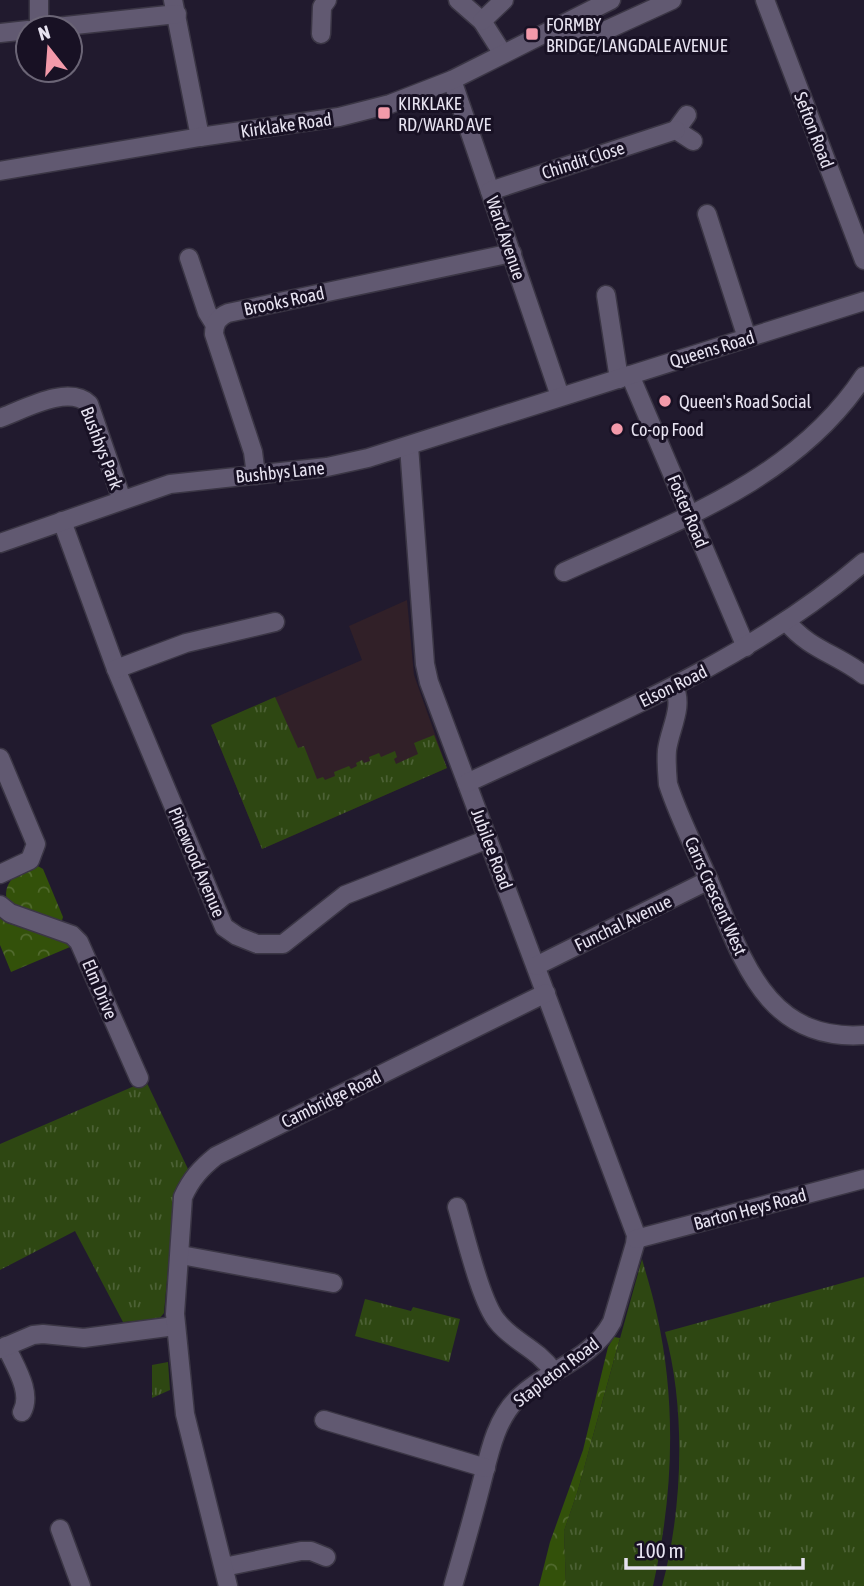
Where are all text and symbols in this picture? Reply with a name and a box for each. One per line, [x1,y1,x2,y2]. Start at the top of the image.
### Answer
north arrow [14,14,84,84]
place label: FORMBY BRIDGE/LANGDALE AVENUE [546,14,728,56]
text: N [35,21,53,45]
marker: FORMBY BRIDGE/LANGDALE AVENUE [524,26,540,42]
street label: Sefton Road [790,89,838,171]
place label: KIRKLAKE RD/WARD AVE [398,93,491,135]
marker: KIRKLAKE RD/WARD AVE [376,105,392,121]
street label: Kirklake Road [239,108,333,142]
street label: Chindit Close [539,137,627,183]
street label: Ward Avenue [482,193,530,283]
street label: Brooks Road [242,282,326,320]
street label: Queens Road [667,326,757,372]
place label: Queen's Road Social [679,391,812,412]
marker: Queen's Road Social [657,393,673,409]
street label: Bushbys Park [77,404,127,492]
place label: Co-op Food [631,419,704,440]
marker: Co-op Food [609,421,625,437]
street label: Bushbys Lane [235,457,325,487]
street label: Foster Road [663,471,713,551]
street label: Elson Road [636,661,710,711]
street label: Pinewood Avenue [164,804,230,920]
street label: Jubilee Road [467,806,517,892]
street label: Carrs Crescent West [681,834,751,958]
street label: Funchal Avenue [571,890,675,956]
street label: Elm Drive [78,956,122,1022]
street label: Cambridge Road [278,1066,384,1132]
street label: Barton Heys Road [691,1184,809,1234]
street label: Stapleton Road [509,1333,603,1411]
scale bar [626,1526,803,1570]
text: 100 m [636,1538,684,1562]

